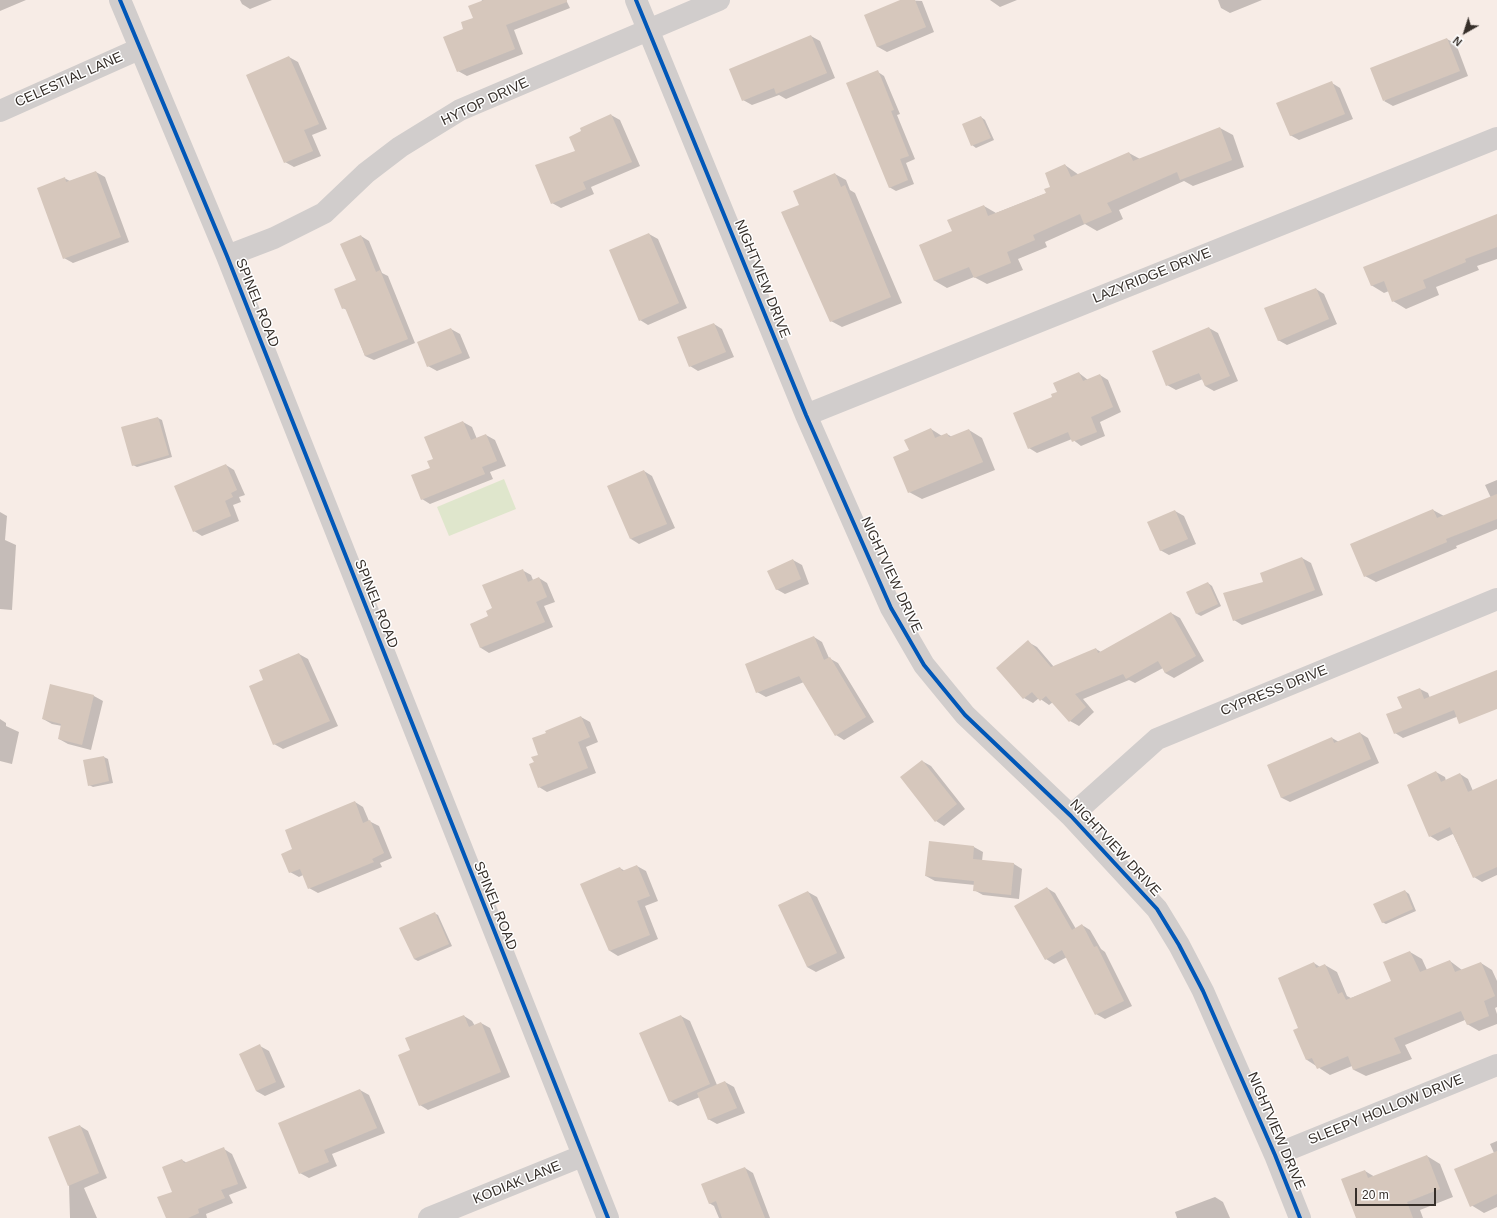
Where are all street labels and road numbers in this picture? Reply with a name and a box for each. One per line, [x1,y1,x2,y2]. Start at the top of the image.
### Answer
street label: CELESTIAL LANE [13,49,125,111]
street label: HYTOP DRIVE [439,74,531,130]
street label: NIGHTVIEW DRIVE [731,217,793,341]
street label: LAZYRIDGE DRIVE [1090,245,1214,307]
street label: SPINEL ROAD [232,256,282,350]
street label: NIGHTVIEW DRIVE [857,514,925,636]
street label: SPINEL ROAD [351,557,401,651]
street label: CYPRESS DRIVE [1218,662,1330,720]
street label: NIGHTVIEW DRIVE [1066,796,1164,900]
street label: SPINEL ROAD [470,859,520,953]
street label: NIGHTVIEW DRIVE [1244,1070,1308,1192]
street label: SLEEPY HOLLOW DRIVE [1306,1071,1466,1149]
street label: KODIAK LANE [471,1158,563,1208]

